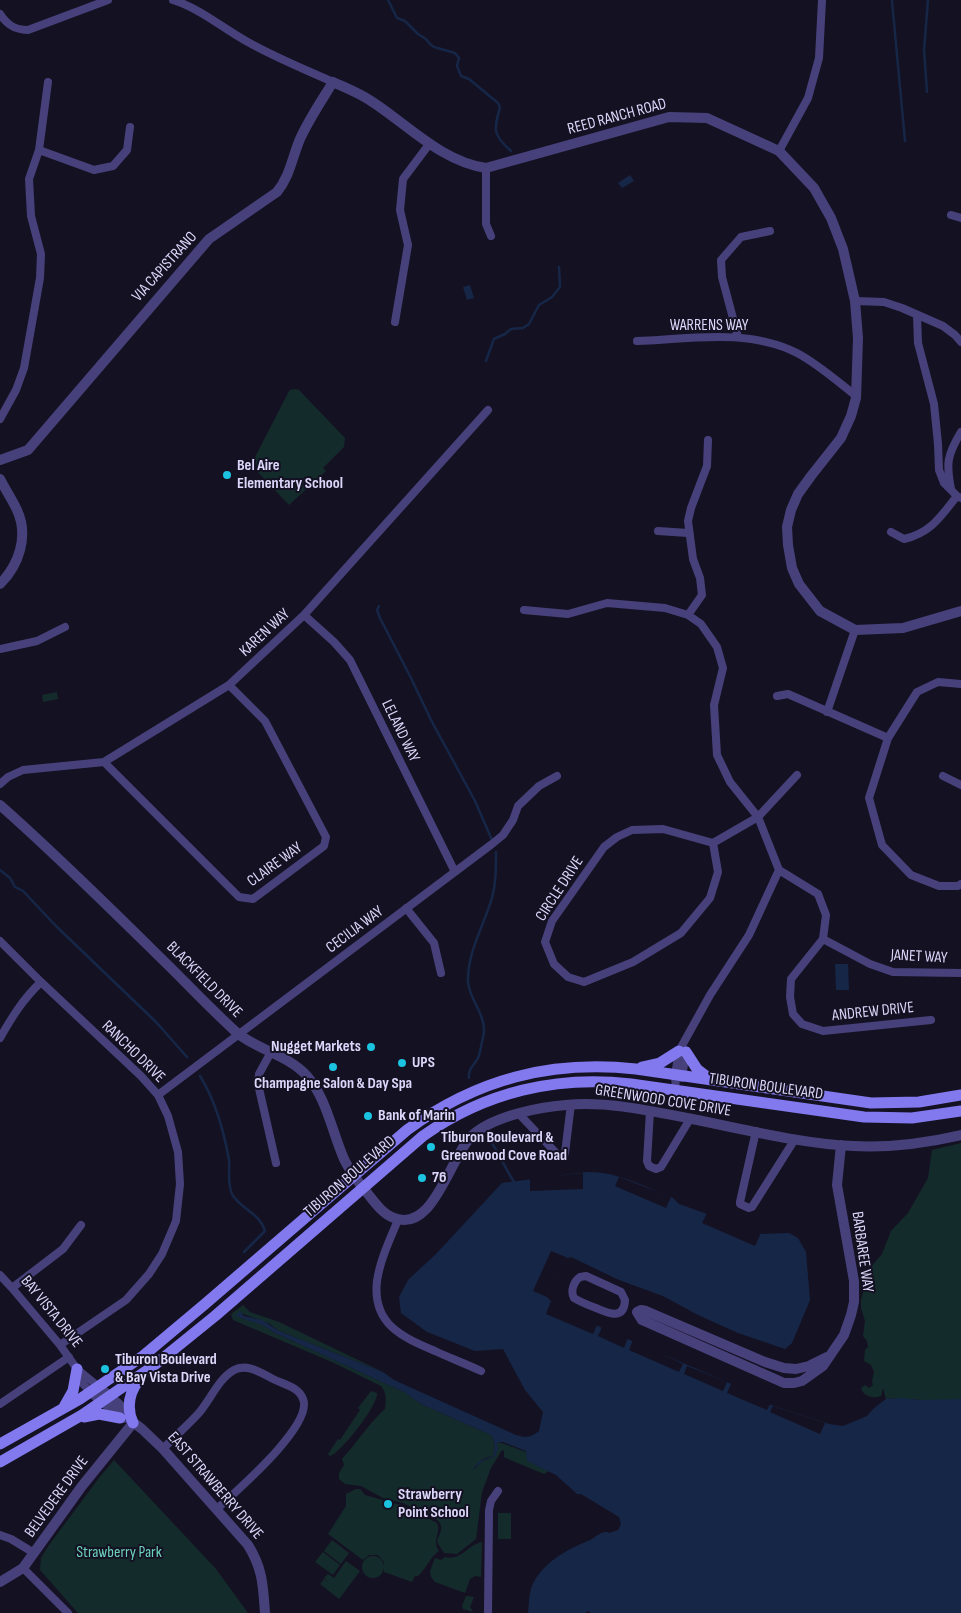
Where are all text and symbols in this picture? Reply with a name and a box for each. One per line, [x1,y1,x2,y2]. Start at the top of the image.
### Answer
street label: REED RANCH ROAD [565,95,669,139]
street label: VIA CAPISTRANO [128,228,202,306]
street label: WARRENS WAY [670,316,748,336]
place label: Bel Aire Elementary School [237,456,343,494]
marker: Bel Aire Elementary School [221,469,233,481]
street label: KAREN WAY [236,605,294,661]
street label: LELAND WAY [377,697,423,765]
street label: CLAIRE WAY [244,839,306,891]
street label: CIRCLE DRIVE [532,853,588,925]
street label: CECILIA WAY [323,902,387,958]
street label: BLACKFIELD DRIVE [162,938,246,1022]
street label: JANET WAY [890,946,948,968]
street label: ANDREW DRIVE [831,998,915,1026]
street label: RANCHO DRIVE [97,1017,169,1087]
place label: Nugget Markets [271,1037,361,1057]
marker: Nugget Markets [365,1041,377,1053]
place label: UPS [412,1053,435,1073]
marker: UPS [396,1057,408,1069]
marker: Champagne Salon & Day Spa [327,1061,339,1073]
street label: TIBURON BOULEVARD [708,1069,824,1105]
place label: Champagne Salon & Day Spa [254,1074,412,1094]
street label: GREENWOOD COVE DRIVE [594,1081,732,1121]
place label: Bank of Marin [378,1106,455,1126]
marker: Bank of Marin [362,1110,374,1122]
place label: Tiburon Boulevard & Greenwood Cove Road [441,1128,567,1166]
street label: TIBURON BOULEVARD [300,1132,400,1222]
marker: Tiburon Boulevard & Greenwood Cove Road [425,1141,437,1153]
place label: 76 [432,1168,447,1188]
marker: 76 [416,1172,428,1184]
street label: BARBAREE WAY [847,1210,877,1294]
street label: BAY VISTA DRIVE [16,1272,86,1352]
place label: Tiburon Boulevard & Bay Vista Drive [115,1350,217,1388]
marker: Tiburon Boulevard & Bay Vista Drive [99,1363,111,1375]
street label: EAST STRAWBERRY DRIVE [163,1428,267,1544]
street label: BELVEDERE DRIVE [21,1453,93,1541]
place label: Strawberry Point School [398,1485,469,1523]
marker: Strawberry Point School [382,1498,394,1510]
park label: Strawberry Park [76,1543,162,1563]

